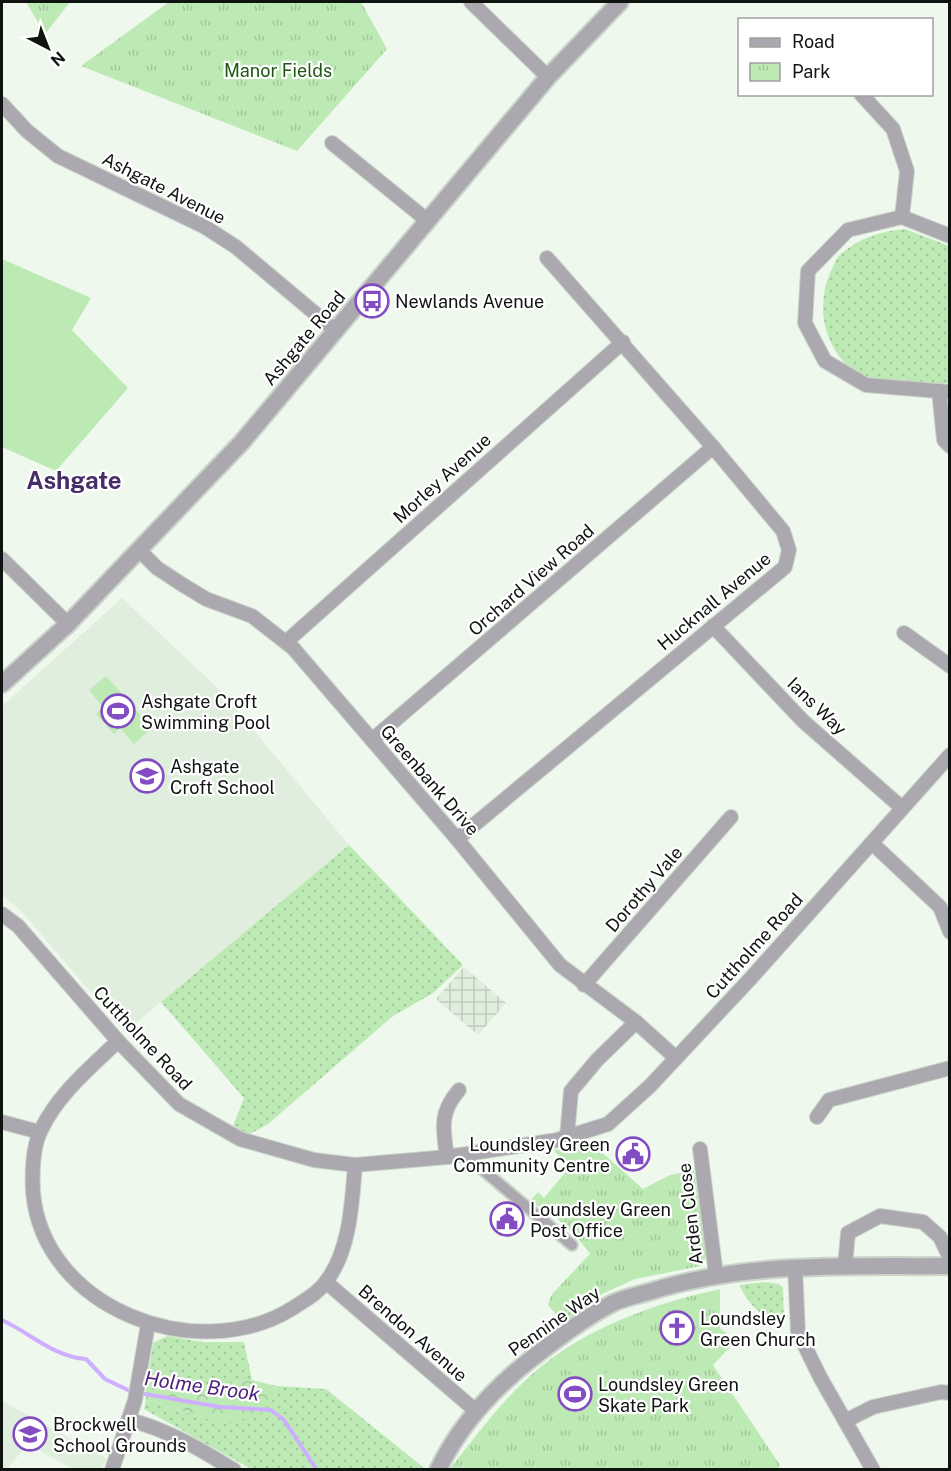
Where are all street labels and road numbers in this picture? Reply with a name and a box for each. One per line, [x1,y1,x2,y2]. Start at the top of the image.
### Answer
street label: Ashgate Avenue [99,148,229,228]
street label: Ashgate Road [259,287,349,389]
street label: Morley Avenue [389,429,495,527]
street label: Orchard View Road [464,520,598,640]
street label: Hucknall Avenue [653,548,775,654]
street label: Ians Way [783,673,851,739]
street label: Greenbank Drive [376,721,484,839]
street label: Dorothy Vale [601,842,687,936]
street label: Cuttholme Road [701,889,807,1003]
street label: Cuttholme Road [89,982,197,1094]
street label: Arden Close [673,1162,707,1266]
street label: Brendon Avenue [354,1280,472,1386]
street label: Pennine Way [504,1282,604,1360]

